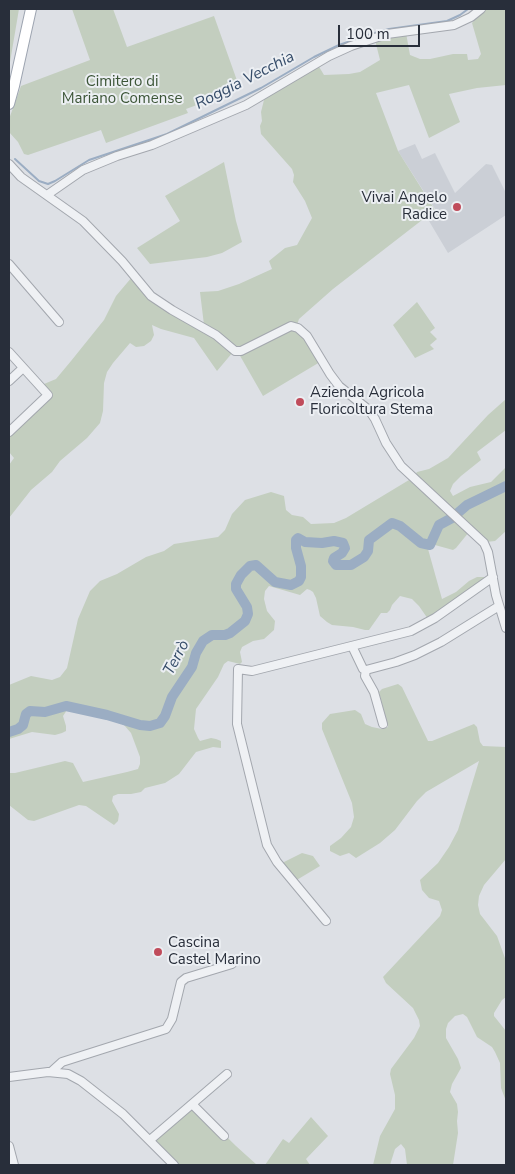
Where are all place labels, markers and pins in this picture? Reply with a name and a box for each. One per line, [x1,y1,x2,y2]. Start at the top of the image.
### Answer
place label: Vivai Angelo Radice [361,189,447,224]
marker: Vivai Angelo Radice [451,201,463,213]
place label: Azienda Agricola Floricoltura Stema [310,384,433,419]
marker: Azienda Agricola Floricoltura Stema [294,396,306,408]
place label: Cascina Castel Marino [168,934,261,969]
marker: Cascina Castel Marino [152,946,164,958]

